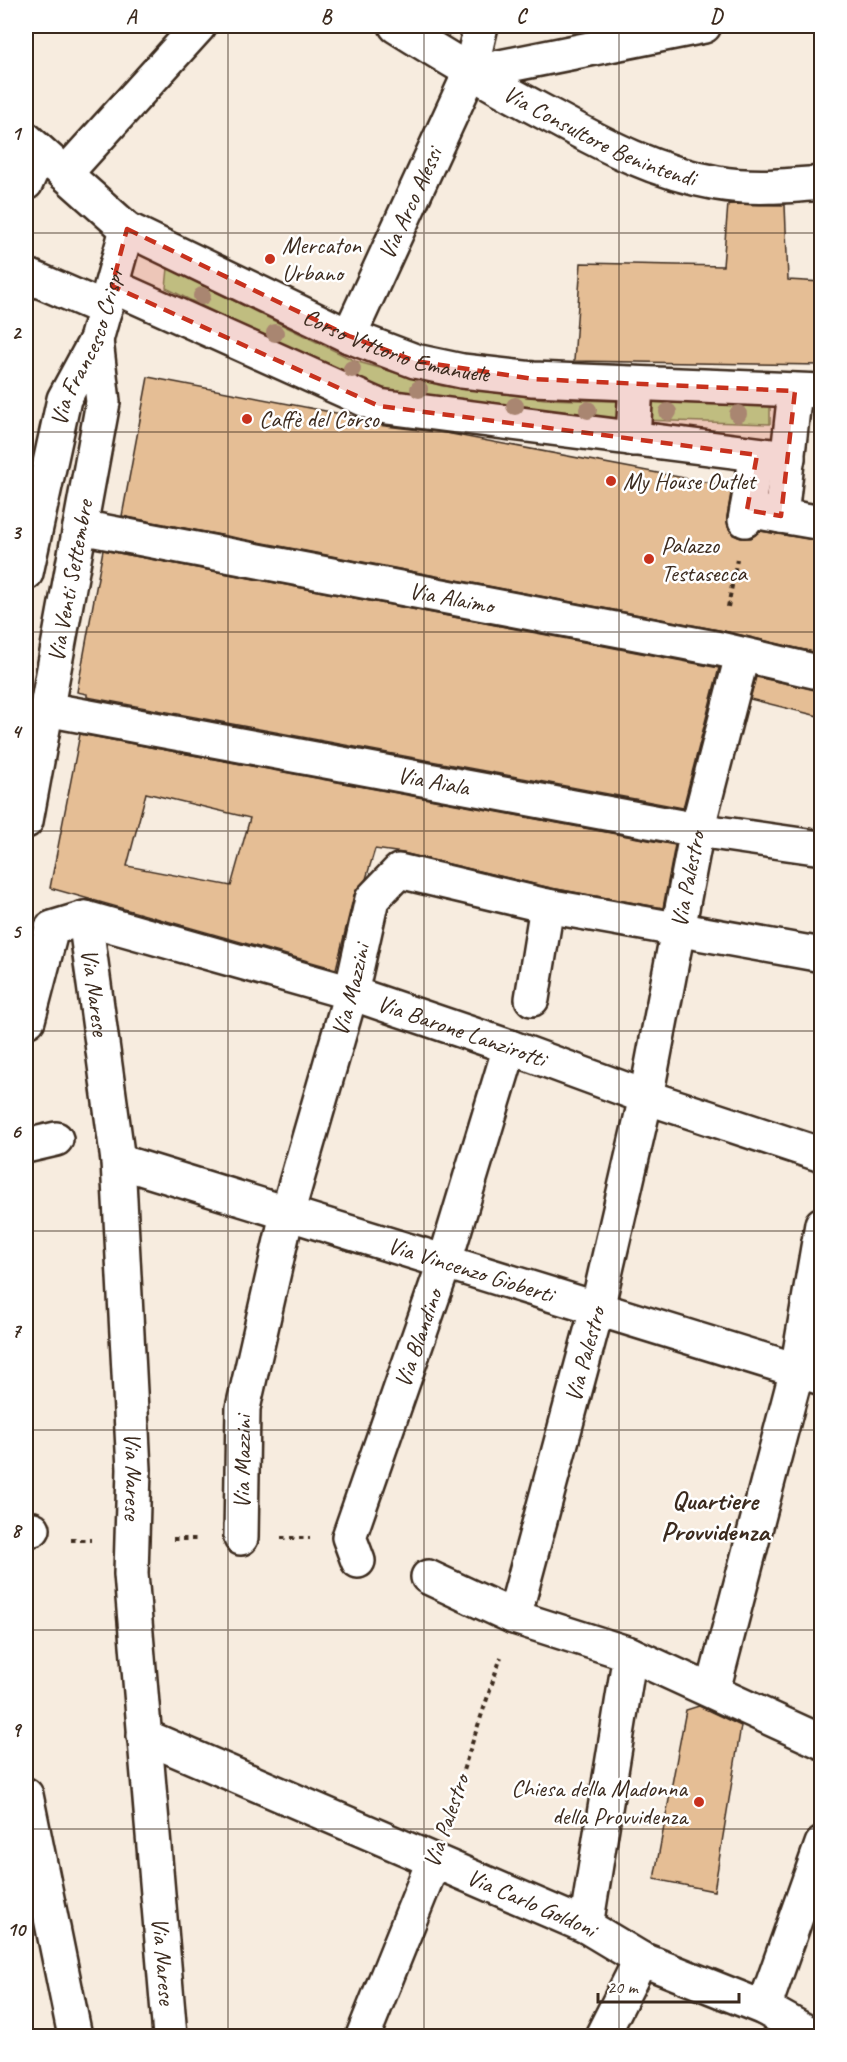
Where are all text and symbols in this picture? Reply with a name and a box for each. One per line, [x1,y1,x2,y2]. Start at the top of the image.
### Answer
text: A [126,4,138,29]
text: B [321,4,333,29]
text: C [516,4,528,29]
text: D [710,4,724,29]
street label: Via Consultore Benintendi [498,78,701,194]
text: 1 [12,121,23,146]
street label: Via Arco Alessi [371,140,450,264]
place label: Mercaton Urbano [282,230,362,288]
marker: Mercaton Urbano [263,252,277,266]
street label: Via Francesco Crispi [44,264,130,429]
street label: Corso Vittorio Emanuele [298,301,493,389]
text: 2 [12,320,23,345]
place label: Caffè del Corso [259,404,380,434]
marker: Caffè del Corso [240,412,254,426]
place label: My House Outlet [623,466,757,496]
marker: My House Outlet [604,474,618,488]
street label: Via Venti Settembre [41,496,100,664]
text: 3 [12,520,23,545]
place label: Palazzo Testasecca [661,530,748,588]
marker: Palazzo Testasecca [642,552,656,566]
street label: Via Alaimo [407,575,499,621]
text: 4 [12,719,24,744]
street label: Via Aiala [395,760,473,803]
street label: Via Palestro [664,827,712,930]
text: 5 [12,919,23,944]
street label: Via Mazzini [324,939,377,1039]
street label: Via Narese [74,947,116,1040]
street label: Via Barone Lanzirotti [373,988,553,1075]
text: 6 [11,1119,22,1144]
street label: Via Vincenzo Gioberti [384,1230,560,1310]
street label: Via Blandino [387,1283,450,1391]
street label: Via Palestro [558,1301,613,1405]
text: 7 [12,1318,23,1343]
street label: Via Mazzini [226,1412,258,1509]
street label: Via Narese [117,1432,149,1523]
district label: Quartiere Provvidenza [661,1483,771,1548]
text: 8 [12,1518,24,1543]
text: 9 [12,1717,23,1742]
street label: Via Palestro [416,1768,477,1872]
place label: Chiesa della Madonna della Provvidenza [511,1773,689,1831]
marker: Chiesa della Madonna della Provvidenza [692,1795,706,1809]
street label: Via Carlo Goldoni [462,1862,604,1945]
street label: Via Narese [145,1916,182,2008]
text: 10 [7,1917,27,1942]
scale bar [598,1966,739,2004]
text: 20 m [607,1976,640,1998]

